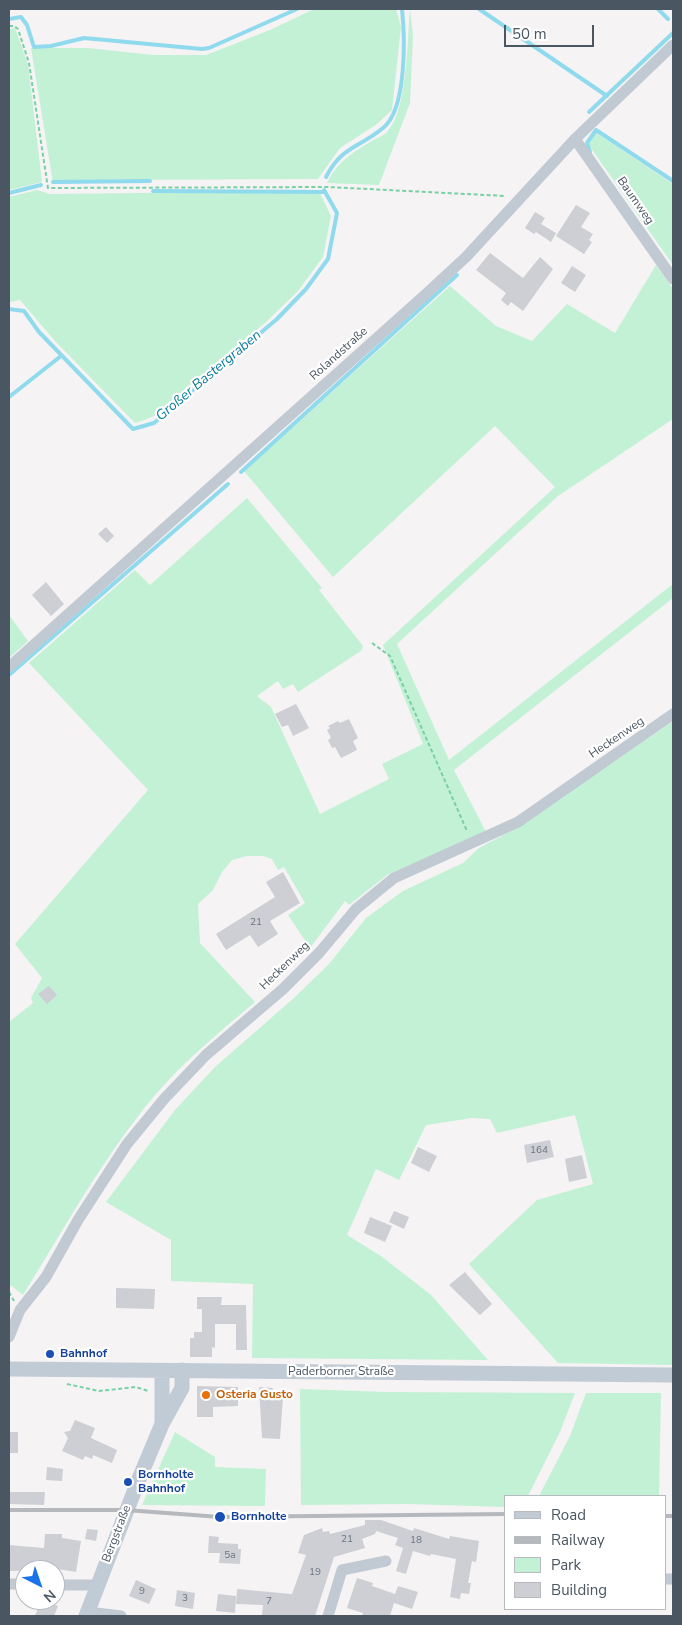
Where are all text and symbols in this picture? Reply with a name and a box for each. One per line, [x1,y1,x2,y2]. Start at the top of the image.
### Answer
scale bar [507,15,597,47]
text: 50 m [512,24,547,44]
street label: Baumweg [613,174,657,228]
street label: Rolandstraße [307,324,371,384]
water label: Großer Bastergraben [153,327,265,425]
street label: Heckenweg [587,714,647,762]
house number: 21 [250,917,262,929]
street label: Heckenweg [257,939,313,993]
house number: 164 [530,1145,548,1157]
place label: Bahnhof [60,1347,107,1361]
marker: Bahnhof [44,1348,56,1360]
street label: Paderborner Straße [288,1365,394,1379]
place label: Osteria Gusto [216,1388,293,1402]
marker: Osteria Gusto [200,1389,212,1401]
place label: Bornholte Bahnhof [138,1468,194,1496]
marker: Bornholte Bahnhof [122,1476,134,1488]
legend [504,1495,667,1610]
street label: Bergstraße [100,1503,134,1565]
text: Road [551,1505,586,1525]
marker: Bornholte [213,1510,227,1524]
place label: Bornholte [231,1510,287,1524]
text: Railway [551,1530,605,1550]
house number: 21 [341,1534,353,1546]
house number: 18 [410,1535,422,1547]
house number: 5a [224,1550,236,1562]
text: Park [551,1555,581,1575]
north arrow [15,1560,65,1610]
house number: 19 [309,1567,321,1579]
text: Building [551,1580,607,1600]
text: N [39,1585,60,1607]
house number: 9 [139,1586,145,1598]
house number: 3 [182,1593,188,1605]
house number: 7 [266,1596,272,1608]

